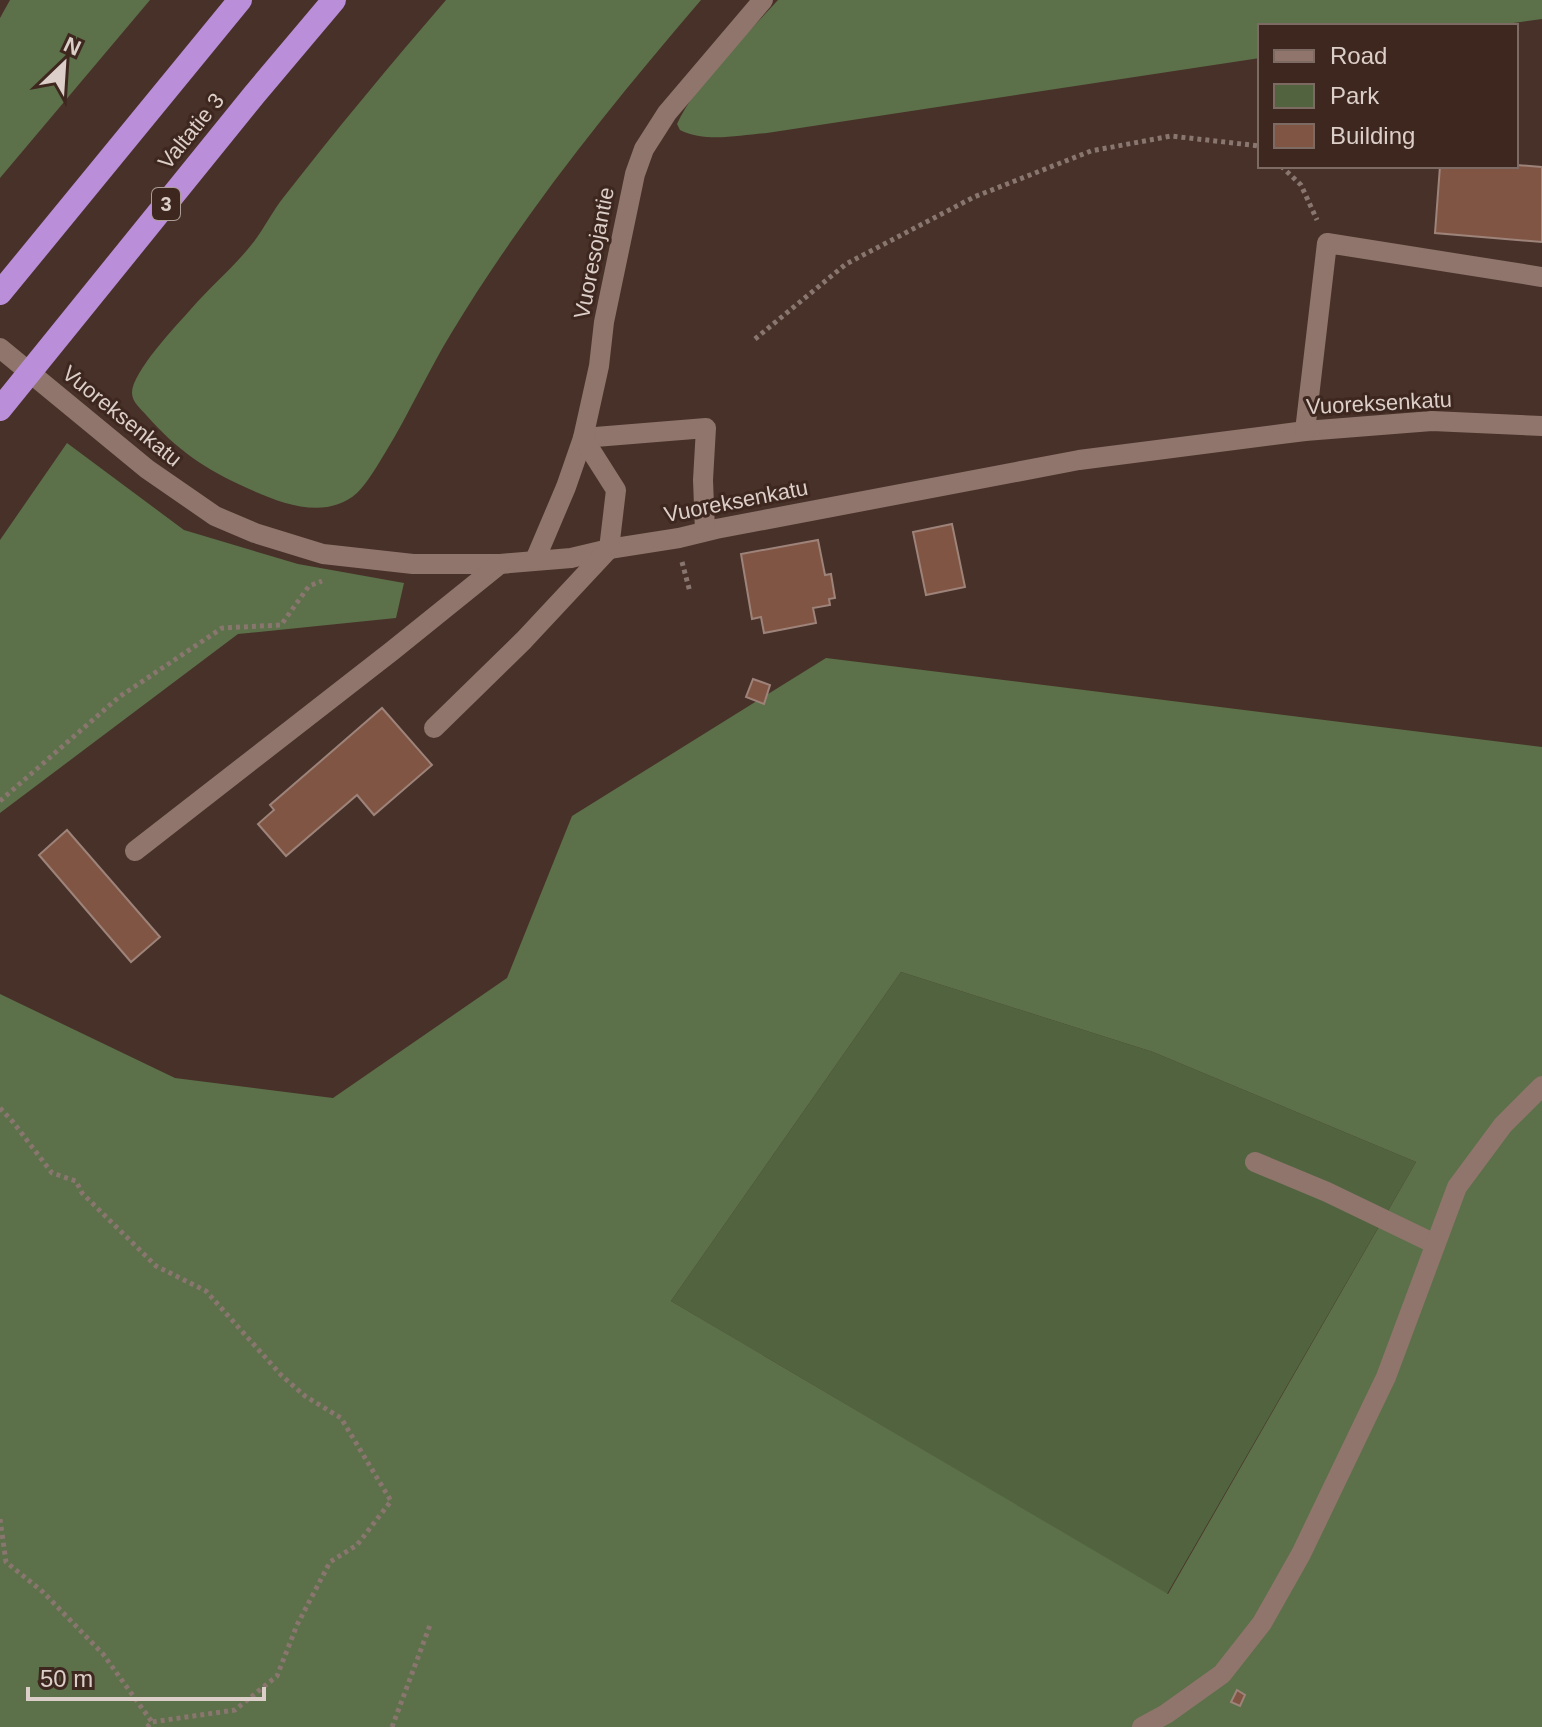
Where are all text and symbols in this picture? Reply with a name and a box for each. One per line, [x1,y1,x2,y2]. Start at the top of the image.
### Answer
north arrow [24,24,104,104]
legend [1258,24,1518,168]
text: N [60,32,85,61]
text: Road [1330,42,1387,69]
text: Park [1330,82,1380,109]
street label: Valtatie 3 [153,88,229,174]
text: Building [1330,122,1415,149]
street label: Vuoresojantie [569,185,619,321]
road number: 3 [152,188,180,220]
street label: Vuoreksenkatu [57,360,187,472]
street label: Vuoreksenkatu [1305,387,1453,419]
street label: Vuoreksenkatu [662,475,810,527]
scale bar [28,1651,264,1701]
text: 50 m [40,1665,93,1692]

